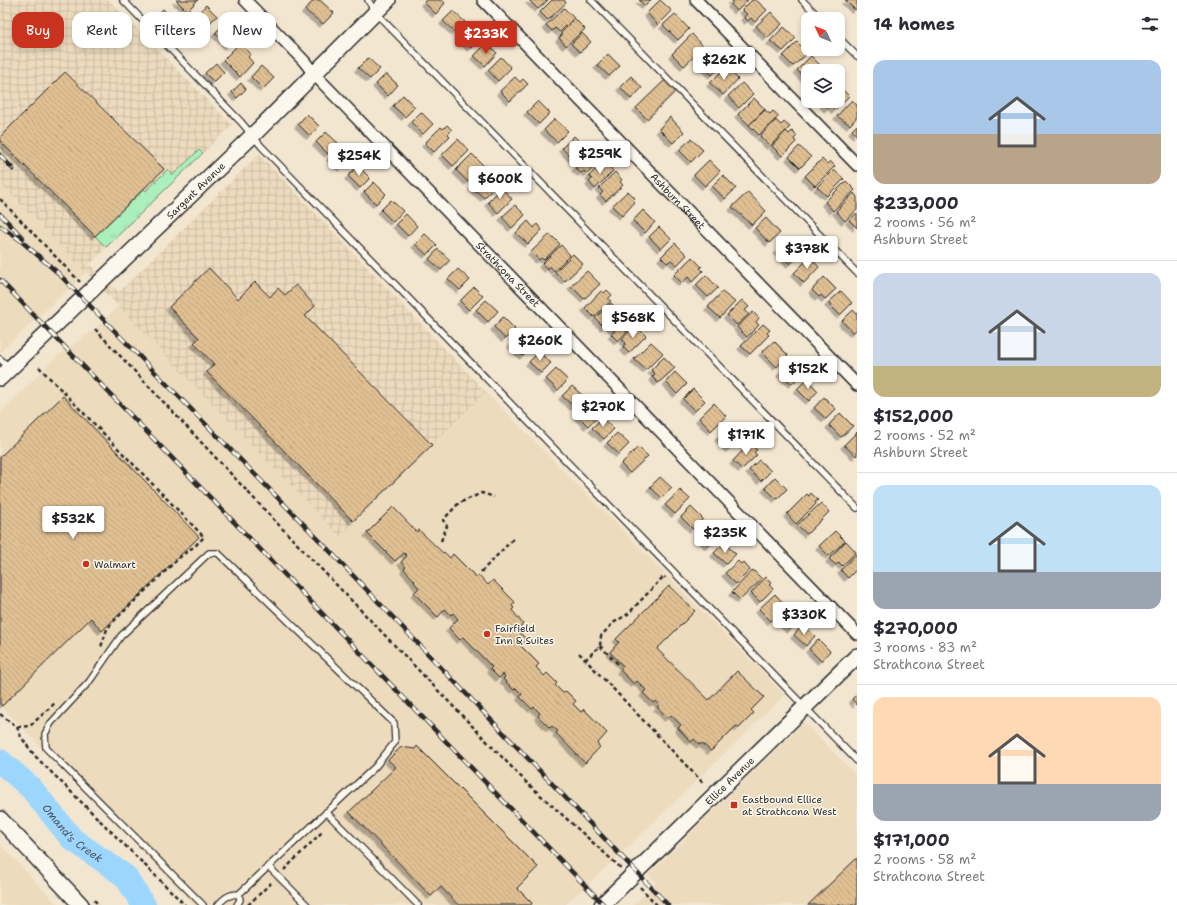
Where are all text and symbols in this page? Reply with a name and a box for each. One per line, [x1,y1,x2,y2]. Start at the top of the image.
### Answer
chip: Buy [12,12,64,48]
chip: Rent [72,12,132,48]
chip: Filters [140,12,210,48]
chip: New [218,12,276,48]
north arrow [801,12,845,56]
map controls [801,12,845,108]
text: 14 homes [873,13,955,35]
icon: filters [1139,13,1161,35]
pin: $233K [458,21,514,55]
text: $233K [464,25,508,42]
pin: $262K [696,47,752,81]
text: $262K [702,51,746,68]
button: layers [801,64,845,108]
icon: home [981,86,1053,158]
pin: $259K [572,141,628,175]
pin: $254K [331,143,387,177]
text: $259K [578,145,622,162]
text: $254K [337,147,381,164]
street label: Sargent Avenue [164,159,228,222]
pin: $600K [472,166,528,200]
text: $600K [477,170,523,187]
street label: Ashburn Street [648,170,708,232]
text: $233,000 [873,192,959,214]
text: 2 rooms · 56 m² [873,214,976,231]
text: Ashburn Street [873,231,968,248]
pin: $378K [779,236,835,270]
street label: Strathcona Street [473,239,542,310]
text: $378K [785,240,829,257]
icon: home [981,299,1053,371]
pin: $568K [605,305,661,339]
text: $568K [611,309,655,326]
pin: $260K [512,328,568,362]
text: $260K [518,332,562,349]
pin: $152K [780,356,836,390]
text: $152K [788,360,828,377]
pin: $270K [575,394,631,428]
text: $270K [581,398,625,415]
text: $152,000 [873,405,953,427]
pin: $171K [718,422,774,456]
text: $171K [727,426,765,443]
text: 2 rooms · 52 m² [873,427,976,444]
text: Ashburn Street [873,444,968,461]
pin: $532K [45,506,101,540]
text: $532K [51,510,95,527]
icon: home [981,511,1053,583]
pin: $235K [697,520,753,554]
text: $235K [703,524,747,541]
place label: Walmart [94,558,136,571]
marker: Walmart [81,559,91,569]
pin: $330K [776,602,832,636]
text: $330K [782,606,826,623]
text: $270,000 [873,617,958,639]
place label: Fairfield Inn & Suites [495,622,554,647]
marker: Fairfield Inn & Suites [482,629,492,639]
text: 3 rooms · 83 m² [873,639,977,656]
text: Strathcona Street [873,656,985,673]
icon: home [981,723,1053,795]
street label: Ellice Avenue [702,754,757,808]
place label: Eastbound Ellice at Strathcona West [742,793,837,818]
marker: Eastbound Ellice at Strathcona West [729,800,739,810]
water label: Omand's Creek [39,801,106,867]
text: $171,000 [873,829,950,851]
text: 2 rooms · 58 m² [873,851,976,868]
text: Strathcona Street [873,868,985,885]

